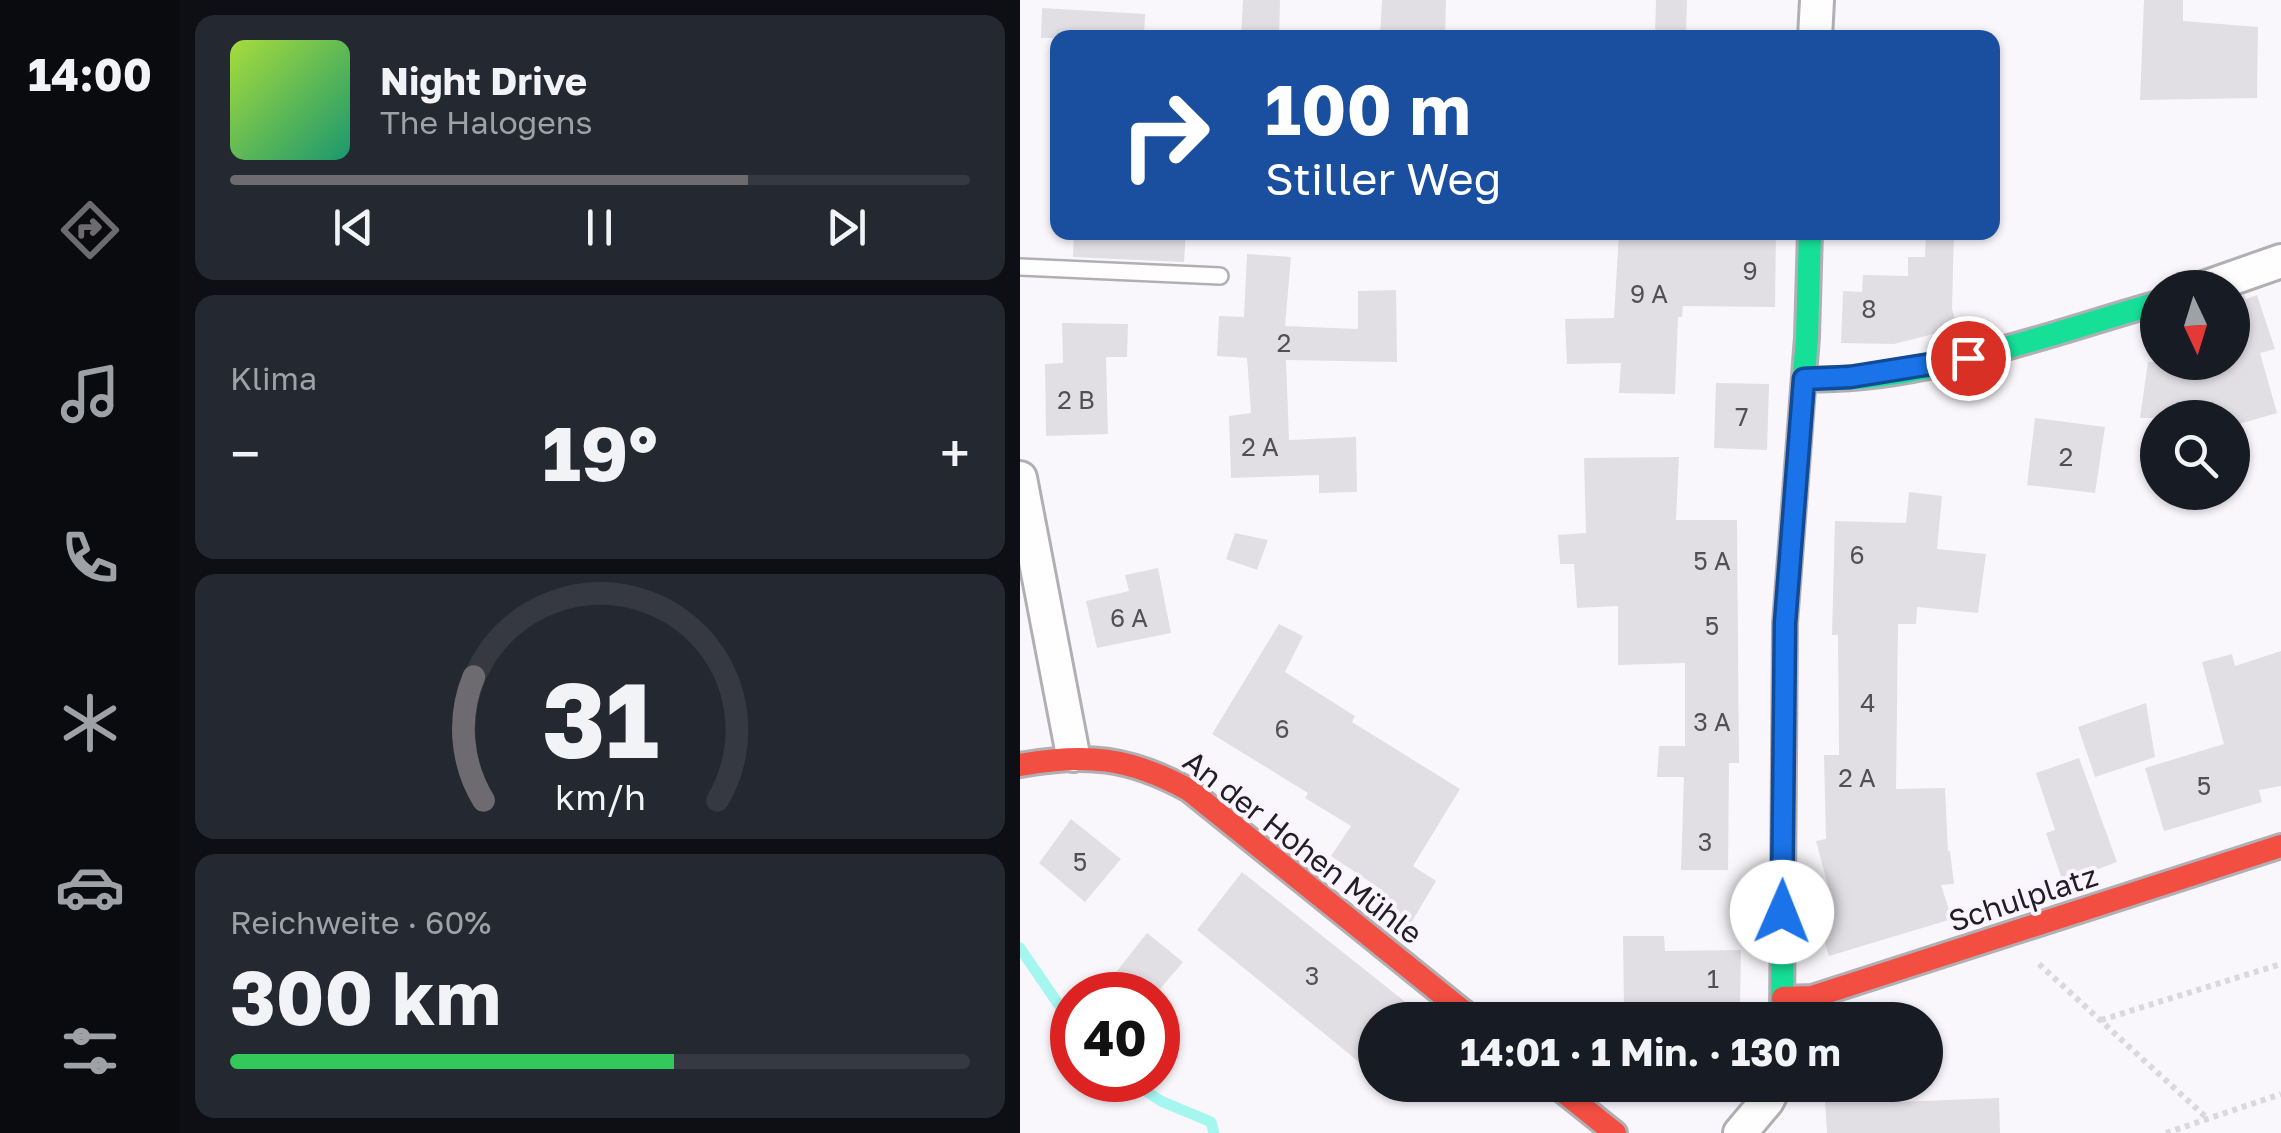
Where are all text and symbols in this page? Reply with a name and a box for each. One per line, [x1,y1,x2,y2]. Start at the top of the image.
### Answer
text: 14:00 [28,47,152,101]
text: Night Drive [380,58,587,103]
text: 100 m [1265,66,1471,150]
icon: right [1100,70,1230,200]
text: The Halogens [380,103,592,141]
text: Stiller Weg [1265,151,1501,205]
icon: directions [55,195,125,265]
icon: previous [326,200,381,255]
icon: pause [572,200,627,255]
icon: next [819,200,874,255]
house number: 9 [1742,255,1758,286]
north arrow [2140,270,2250,380]
map controls [2140,270,2250,510]
house number: 9 A [1630,278,1668,309]
house number: 8 [1861,293,1877,324]
pin [1926,316,2011,401]
house number: 2 [1277,327,1291,358]
icon: arrive [1941,331,1996,386]
icon: music [55,359,125,429]
text: Klima [230,359,317,397]
house number: 2 B [1057,384,1095,415]
button: search [2140,400,2250,510]
house number: 7 [1735,401,1749,432]
text: 19° [542,407,658,498]
text: − [230,420,260,486]
text: + [940,420,970,486]
house number: 2 A [1241,431,1279,462]
house number: 2 [2059,441,2073,472]
icon: phone [55,523,125,593]
house number: 6 [1849,539,1865,570]
house number: 5 A [1693,545,1731,576]
house number: 6 A [1110,602,1148,633]
house number: 5 [1705,610,1719,641]
text: 31 [541,656,659,781]
house number: 4 [1860,687,1876,718]
icon: climate [55,688,125,758]
house number: 3 A [1693,706,1731,737]
house number: 6 [1274,713,1290,744]
street label: An der Hohen Mühle [1177,743,1429,951]
house number: 2 A [1838,762,1876,793]
house number: 5 [2197,770,2211,801]
text: km/h [555,775,645,818]
house number: 3 [1698,826,1712,857]
house number: 5 [1073,846,1087,877]
icon: car [55,852,125,922]
street label: Schulplatz [1944,857,2102,939]
position arrow [1730,860,1834,964]
text: Reichweite · 60% [230,903,491,941]
text: 300 km [230,951,501,1042]
house number: 3 [1305,960,1319,991]
house number: 1 [1707,963,1719,994]
speed limit sign: 40 [1050,972,1180,1102]
icon: filters [55,1016,125,1086]
text: 14:01 · 1 Min. · 130 m [1460,1029,1841,1074]

